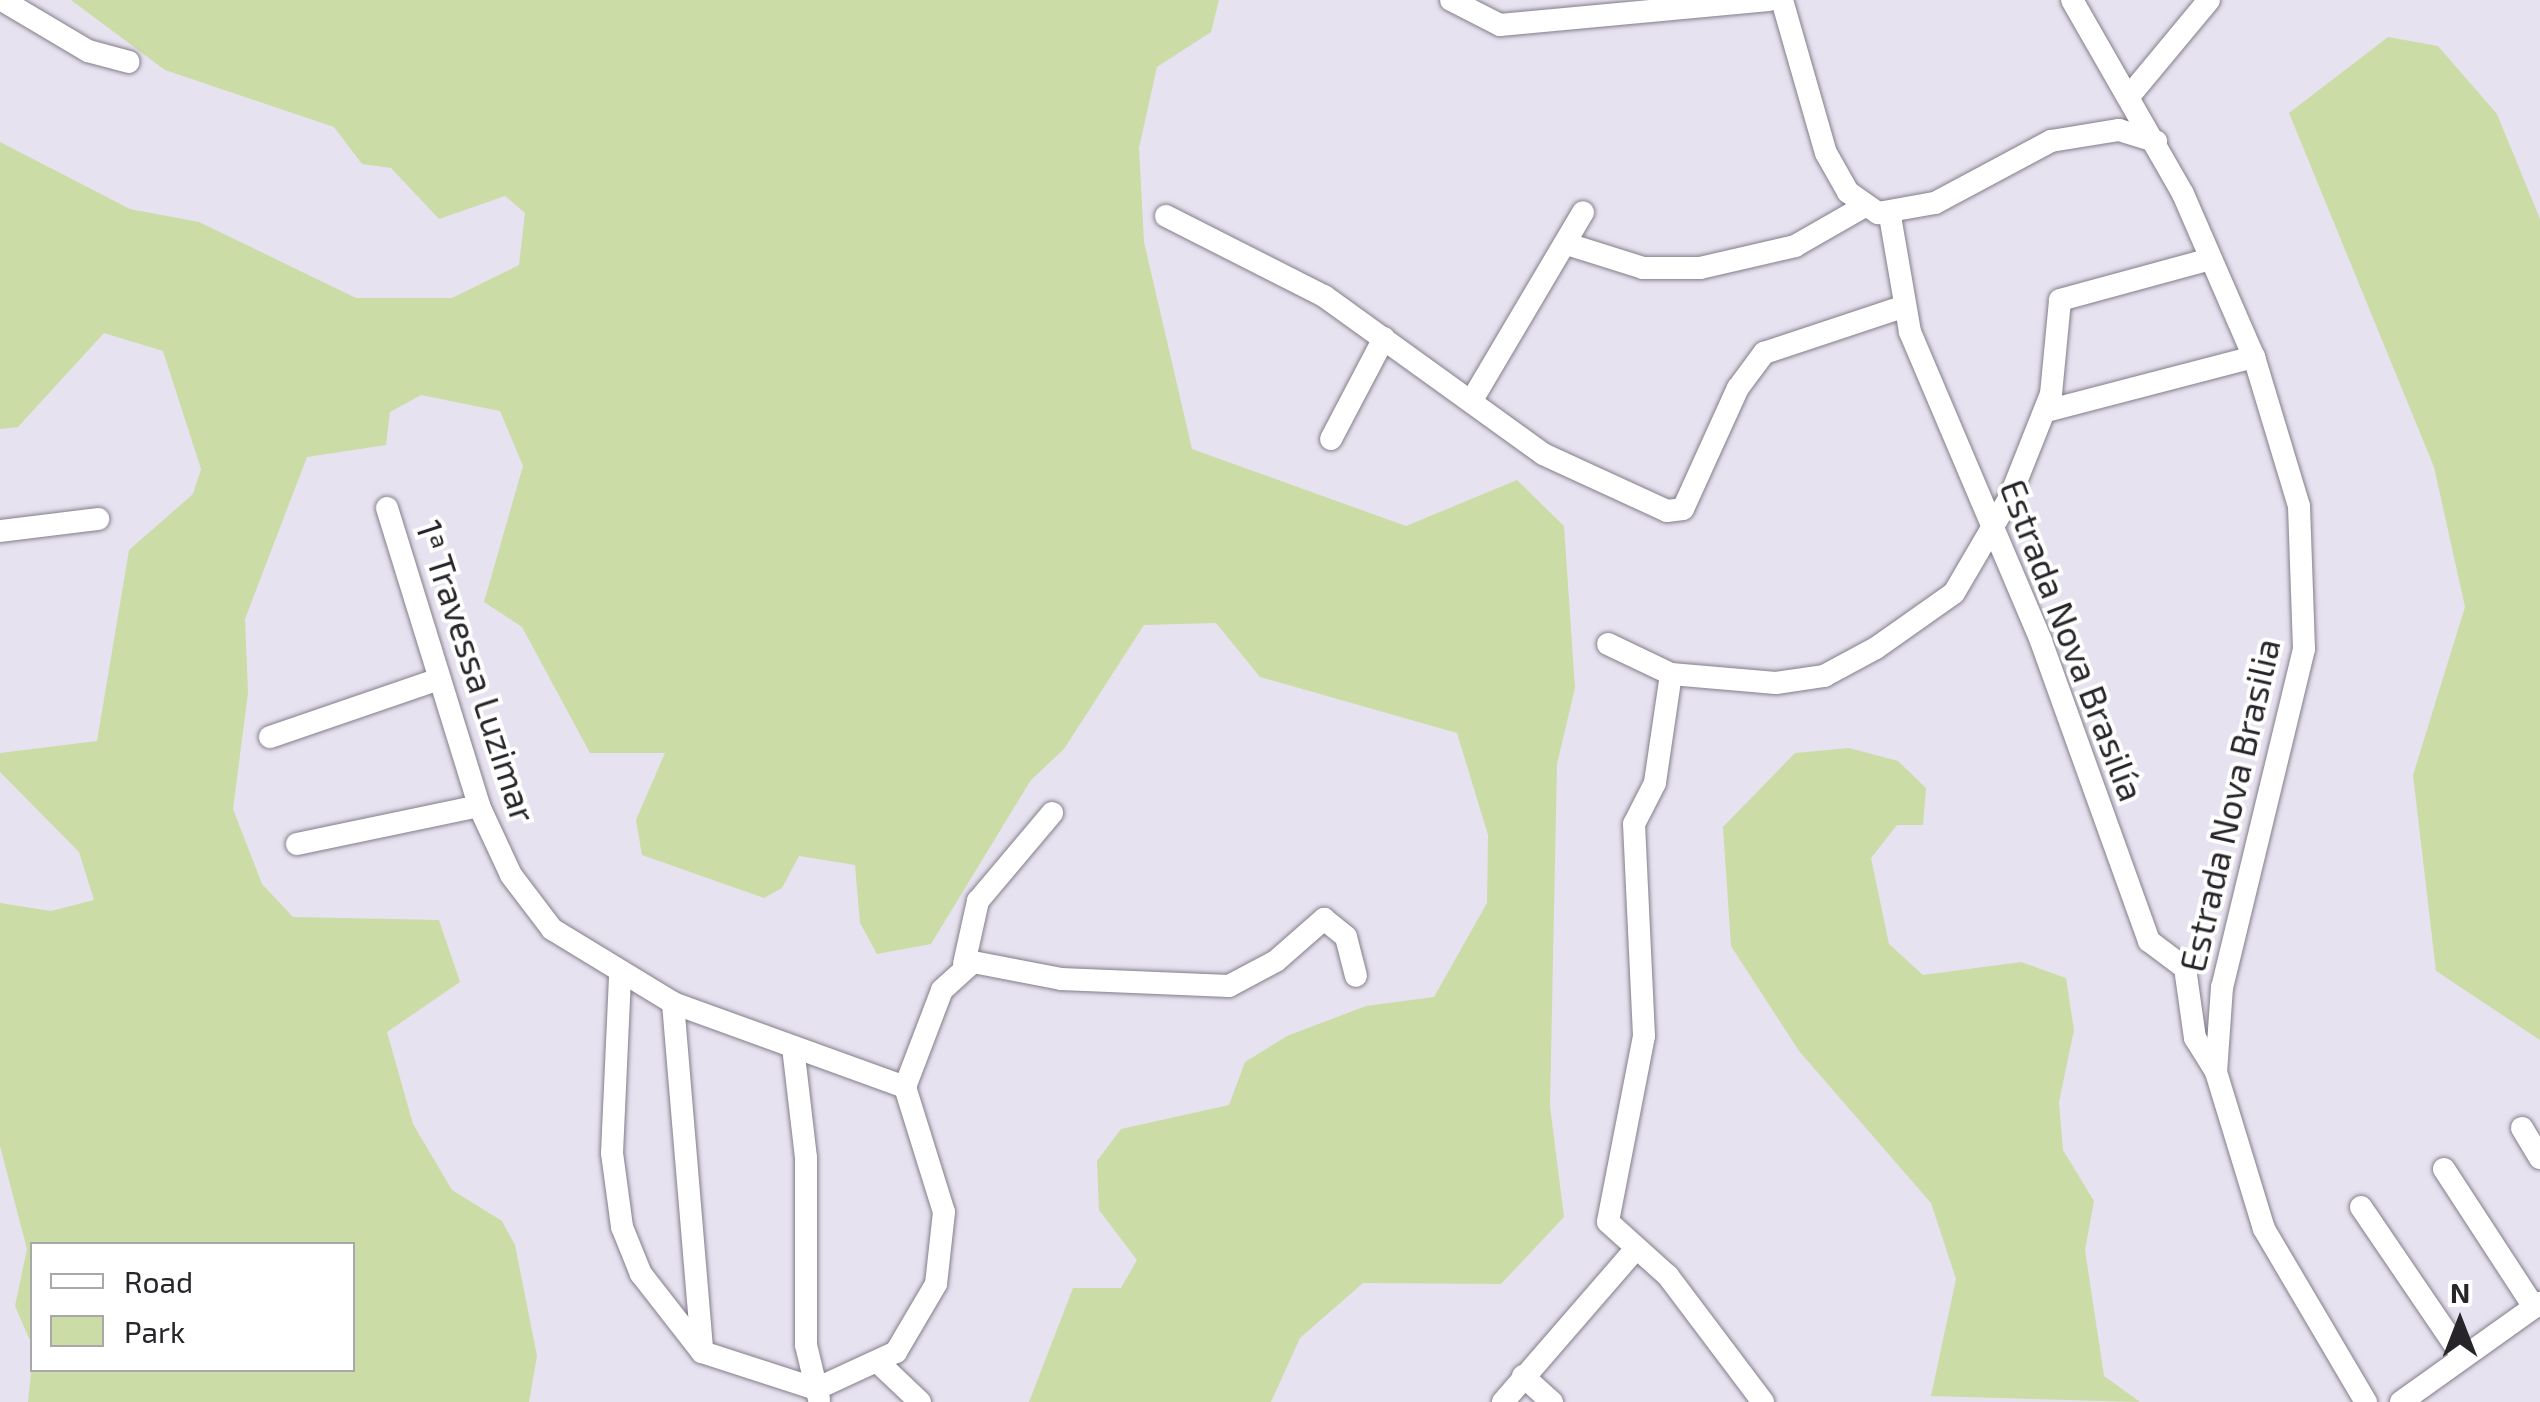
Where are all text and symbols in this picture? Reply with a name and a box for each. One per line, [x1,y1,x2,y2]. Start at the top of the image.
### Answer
street label: Estrada Nova Brasilía [1992,474,2154,806]
street label: 1ª Travessa Luzimar [408,514,546,828]
street label: Estrada Nova Brasilia [2170,634,2288,976]
legend [30,1242,355,1372]
text: Road [124,1263,193,1299]
north arrow [2410,1272,2510,1372]
text: N [2450,1275,2470,1309]
text: Park [124,1313,185,1349]

